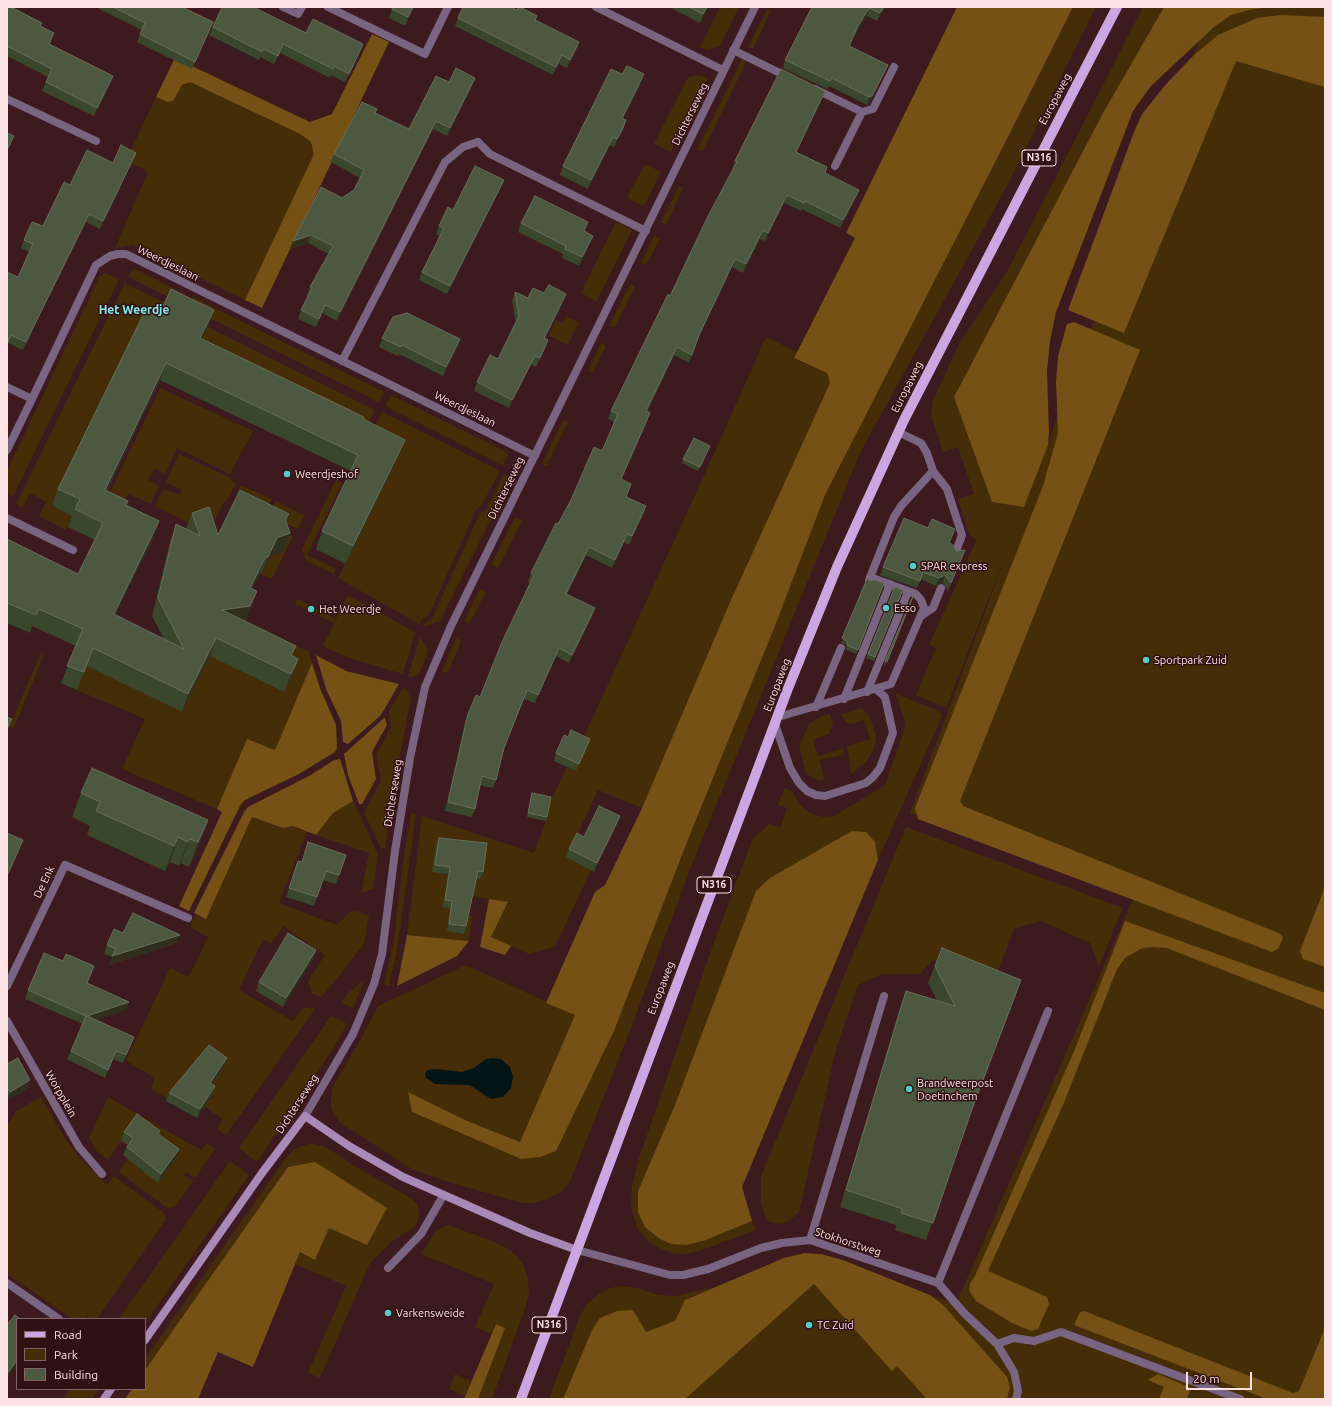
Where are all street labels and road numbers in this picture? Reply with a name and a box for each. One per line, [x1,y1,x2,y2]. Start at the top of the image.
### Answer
street label: Europaweg [1036,71,1074,127]
street label: Dichterseweg [669,80,711,148]
road number: N316 [1022,150,1056,166]
street label: Weerdjeslaan [135,242,201,284]
street label: Europaweg [888,359,926,415]
street label: Weerdjeslaan [432,388,498,430]
street label: Dichterseweg [485,454,527,522]
street label: Europaweg [761,657,793,713]
street label: Dichterseweg [381,758,405,828]
street label: De Enk [31,864,57,900]
road number: N316 [697,877,731,893]
street label: Europaweg [645,960,677,1016]
street label: Worpplein [42,1068,80,1120]
street label: Dichterseweg [273,1072,321,1136]
street label: Stokhorstweg [813,1225,883,1259]
road number: N316 [532,1317,566,1333]

